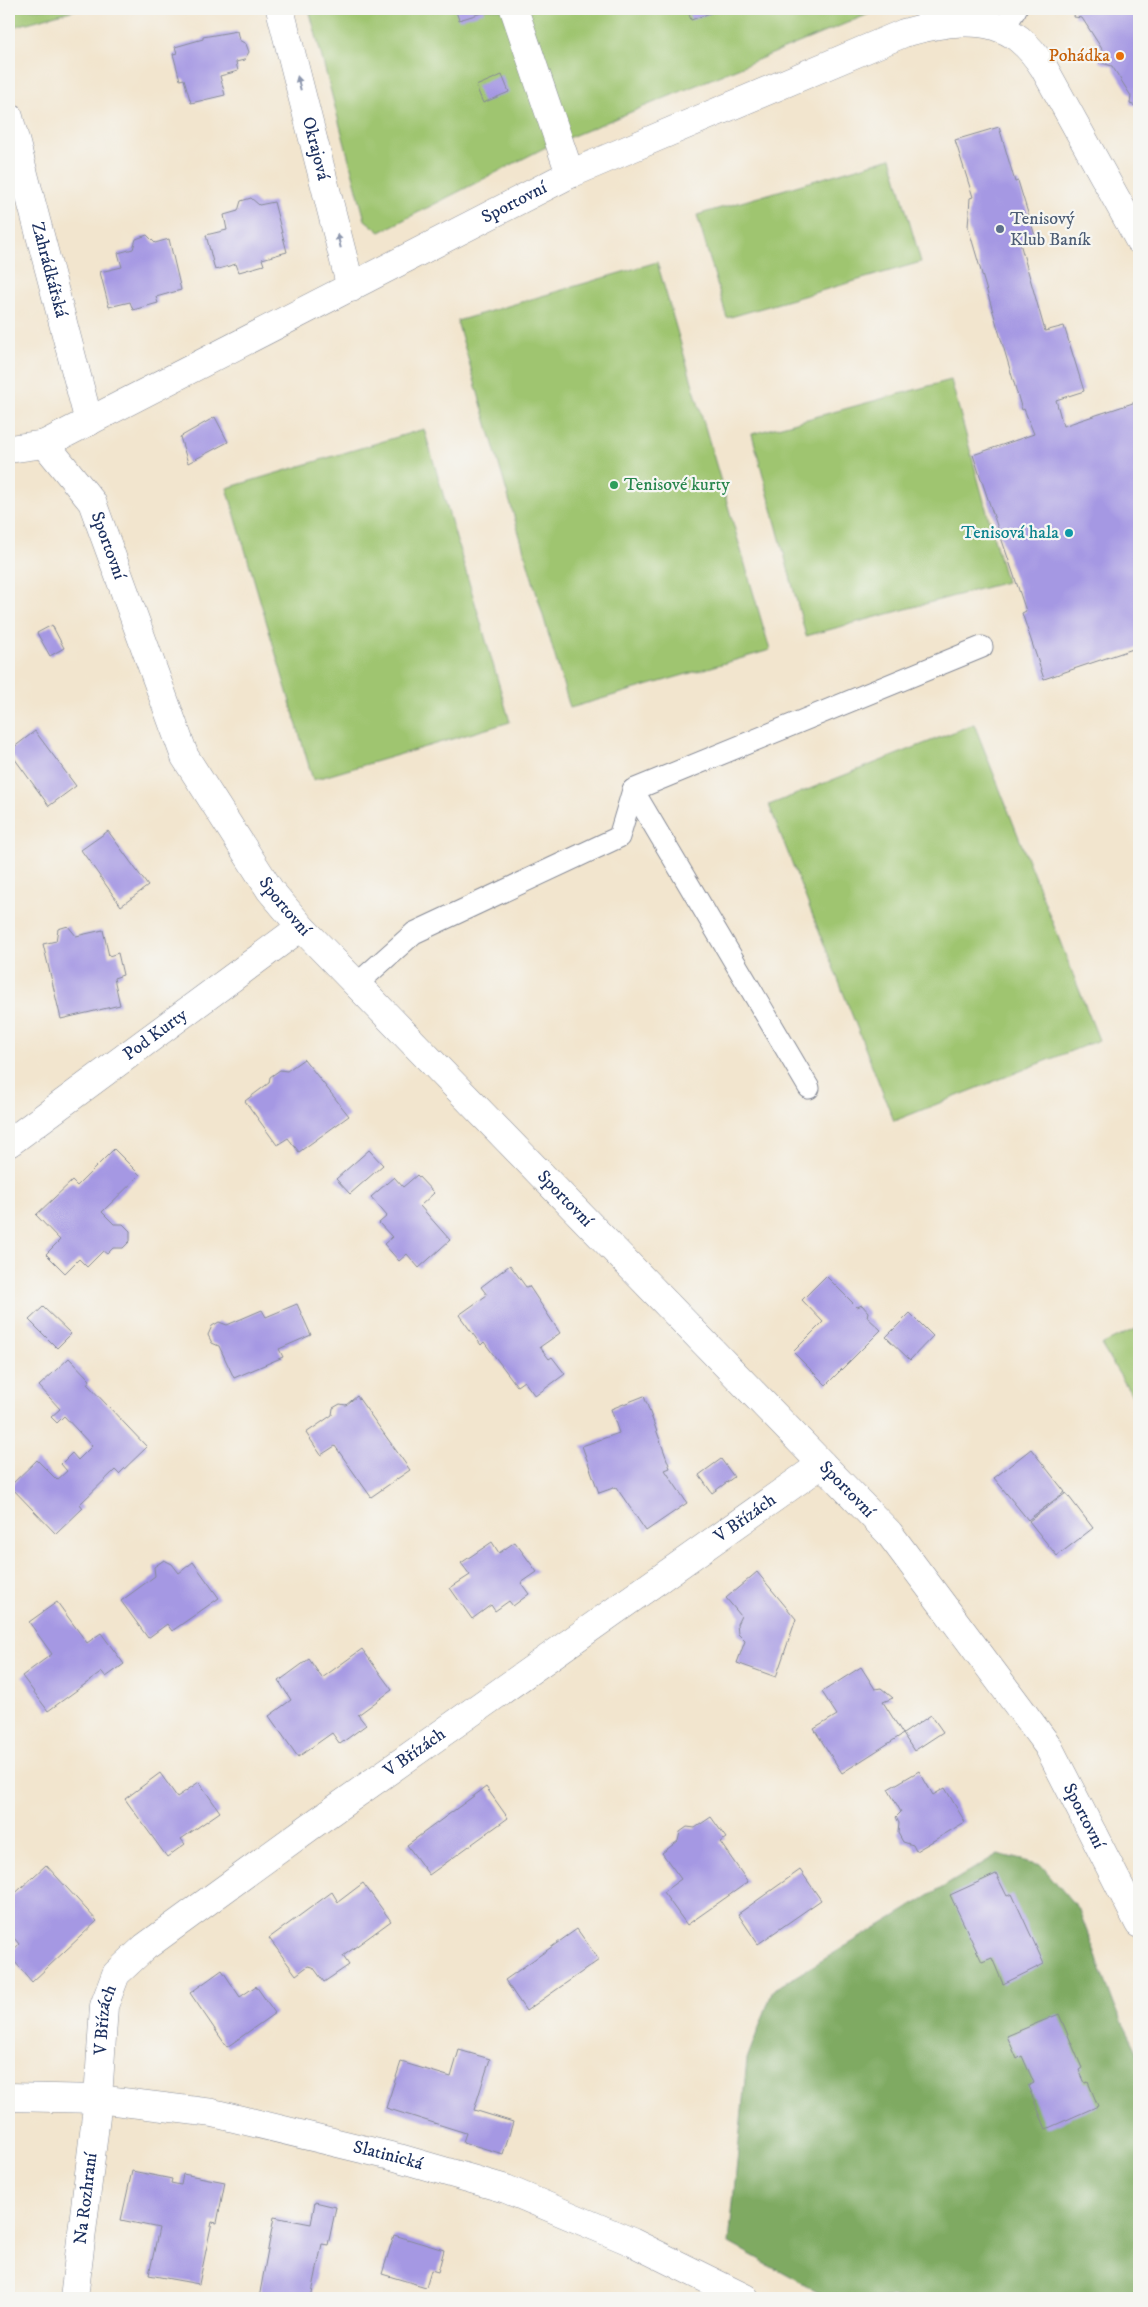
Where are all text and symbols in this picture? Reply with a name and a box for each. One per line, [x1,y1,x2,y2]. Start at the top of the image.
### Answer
place label: Pohádka [1049,45,1110,67]
marker: Pohádka [1114,50,1126,62]
one-way arrow [295,76,303,91]
street label: Okrajová [297,115,334,183]
street label: Sportovní [478,176,552,229]
place label: Tenisový Klub Baník [1010,208,1091,251]
street label: Zahrádkářská [26,220,72,320]
marker: Tenisový Klub Baník [994,223,1006,235]
one-way arrow [335,233,343,248]
place label: Tenisové kurty [624,474,730,496]
marker: Tenisové kurty [608,479,620,491]
street label: Sportovní [85,509,131,584]
place label: Tenisová hala [961,522,1059,544]
marker: Tenisová hala [1063,527,1075,539]
street label: Sportovní [254,873,316,942]
street label: Pod Kurty [119,1004,192,1066]
street label: Sportovní [532,1166,598,1233]
street label: Sportovní [814,1457,880,1523]
street label: V Břízách [709,1489,781,1548]
street label: V Břízách [379,1723,450,1782]
street label: Sportovní [1058,1780,1110,1854]
street label: V Břízách [90,1981,122,2057]
street label: Slatinická [351,2136,426,2175]
street label: Na Rozhraní [70,2150,103,2246]

